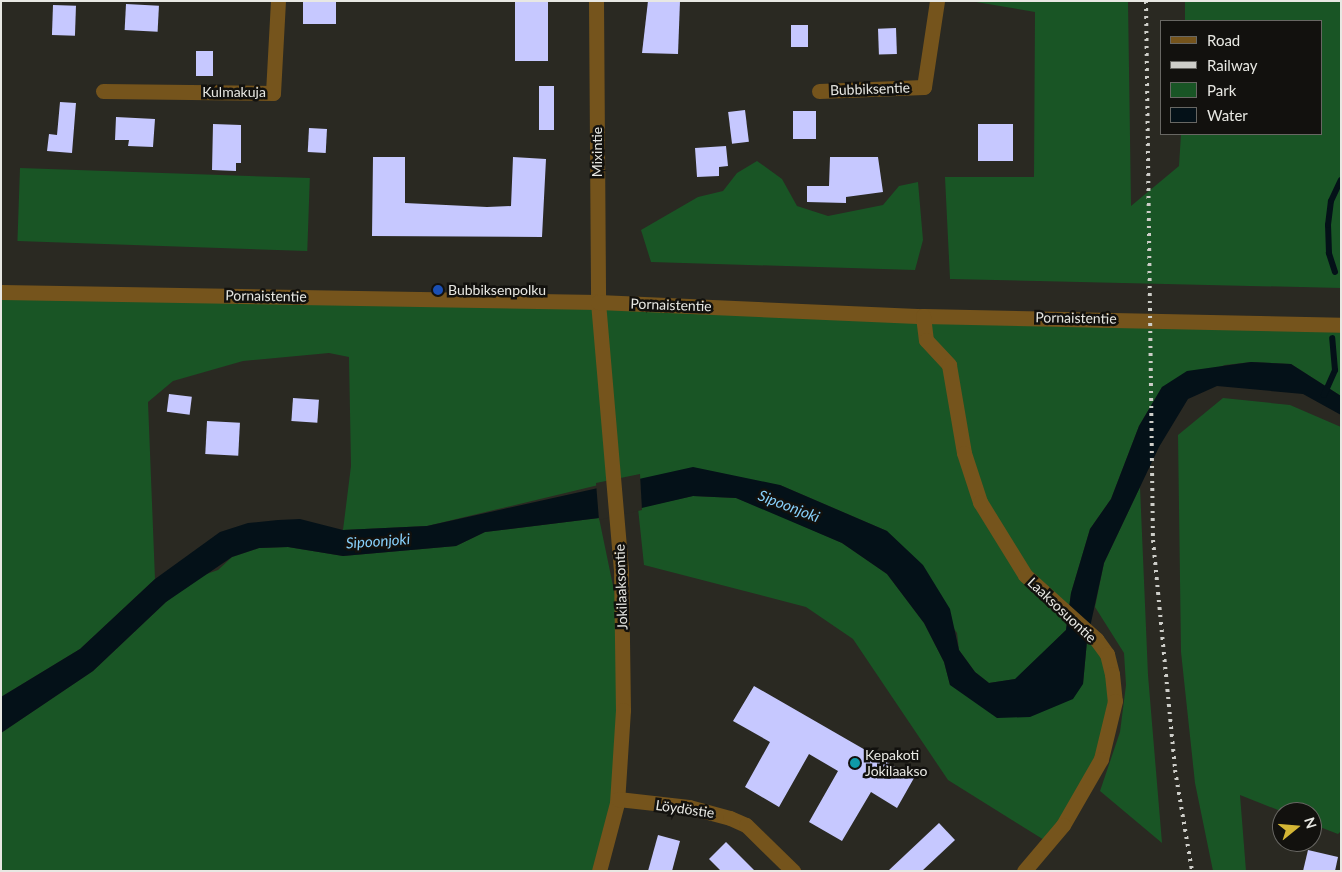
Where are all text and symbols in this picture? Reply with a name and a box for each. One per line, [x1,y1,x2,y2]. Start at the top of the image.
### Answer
legend [1160,20,1322,135]
text: Road [1207,31,1240,49]
text: Railway [1207,56,1258,74]
street label: Bubbiksentie [830,79,910,99]
text: Park [1207,81,1236,99]
street label: Kulmakuja [202,84,266,100]
text: Water [1207,106,1248,124]
street label: Mixintie [589,127,605,177]
place label: Bubbiksenpolku [448,282,546,298]
marker: Bubbiksenpolku [432,284,444,296]
street label: Pornaistentie [225,287,307,305]
street label: Pornaistentie [630,295,712,315]
street label: Pornaistentie [1035,309,1117,327]
water label: Sipoonjoki [756,486,822,526]
water label: Sipoonjoki [345,530,411,552]
street label: Jokilaaksontie [611,544,631,630]
street label: Laaksosuontie [1024,574,1100,646]
place label: Kepakoti Jokilaakso [865,747,927,780]
marker: Kepakoti Jokilaakso [849,757,861,769]
street label: Löydöstie [654,797,716,821]
north arrow [1272,802,1322,852]
text: N [1301,815,1321,830]

